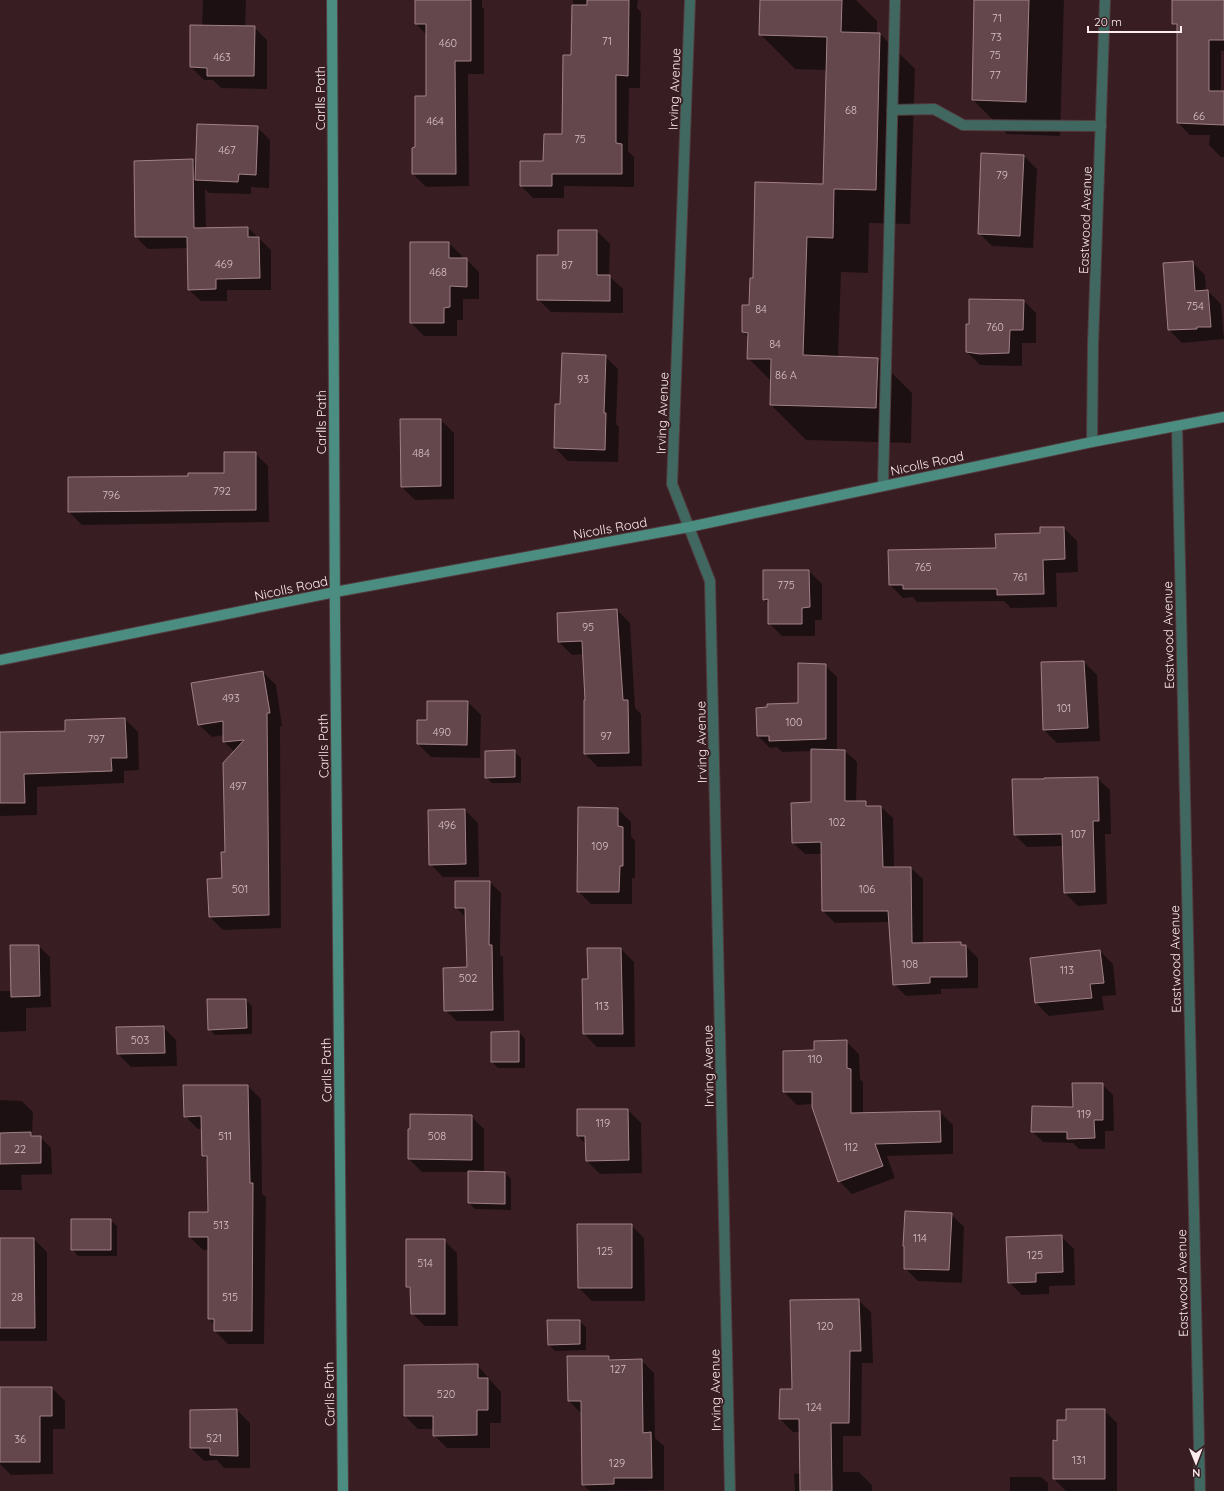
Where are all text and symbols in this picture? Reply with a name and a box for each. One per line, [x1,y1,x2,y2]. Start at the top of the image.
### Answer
scale bar [1088,8,1181,34]
house number: 71 [992,11,1002,25]
text: 20 m [1094,14,1122,29]
house number: 73 [990,30,1002,44]
house number: 71 [602,34,612,48]
house number: 460 [439,36,457,50]
street label: Irving Avenue [665,48,683,130]
house number: 75 [989,48,1001,62]
house number: 463 [213,50,231,64]
street label: Carlls Path [312,66,328,130]
house number: 77 [989,68,1001,82]
house number: 68 [845,103,857,117]
house number: 66 [1193,109,1205,123]
house number: 464 [426,114,444,128]
house number: 75 [574,132,586,146]
house number: 467 [218,143,236,157]
street label: Eastwood Avenue [1075,166,1095,274]
house number: 79 [996,168,1008,182]
house number: 469 [215,257,233,271]
house number: 87 [561,258,573,272]
house number: 468 [429,265,447,279]
house number: 754 [1186,299,1204,313]
house number: 84 [755,302,767,316]
house number: 760 [986,320,1004,334]
house number: 84 [769,337,781,351]
house number: 86 A [775,368,797,382]
house number: 93 [577,372,589,386]
street label: Irving Avenue [653,372,671,454]
street label: Carlls Path [313,390,329,454]
house number: 484 [412,446,430,460]
street label: Nicolls Road [889,447,965,479]
house number: 792 [213,484,231,498]
house number: 796 [102,488,120,502]
street label: Nicolls Road [572,514,648,542]
house number: 765 [914,560,932,574]
house number: 761 [1012,570,1028,584]
street label: Nicolls Road [253,572,329,604]
house number: 775 [777,578,795,592]
street label: Eastwood Avenue [1159,581,1177,689]
house number: 95 [582,620,594,634]
house number: 493 [222,691,240,705]
street label: Irving Avenue [692,701,710,783]
house number: 101 [1057,701,1071,715]
street label: Carlls Path [314,714,332,778]
house number: 100 [785,715,803,729]
house number: 490 [433,725,451,739]
house number: 97 [600,729,612,743]
house number: 797 [87,732,105,746]
house number: 497 [229,779,247,793]
house number: 102 [829,815,845,829]
house number: 496 [438,818,456,832]
house number: 107 [1070,827,1086,841]
house number: 109 [592,839,608,853]
house number: 501 [232,882,248,896]
house number: 106 [859,882,875,896]
street label: Eastwood Avenue [1166,905,1184,1013]
house number: 108 [902,957,918,971]
house number: 113 [1060,963,1074,977]
house number: 502 [459,971,477,985]
house number: 113 [595,999,609,1013]
street label: Irving Avenue [699,1025,717,1107]
house number: 503 [131,1033,149,1047]
street label: Carlls Path [317,1038,335,1102]
house number: 110 [808,1052,822,1066]
house number: 119 [1077,1107,1091,1121]
house number: 119 [596,1116,610,1130]
house number: 511 [218,1129,232,1143]
house number: 508 [428,1129,446,1143]
house number: 112 [844,1140,858,1154]
house number: 22 [14,1142,26,1156]
house number: 513 [213,1218,229,1232]
street label: Eastwood Avenue [1173,1229,1191,1337]
house number: 114 [913,1231,927,1245]
house number: 125 [597,1244,613,1258]
house number: 125 [1027,1248,1043,1262]
house number: 514 [417,1256,433,1270]
house number: 28 [11,1290,23,1304]
house number: 515 [222,1290,238,1304]
house number: 120 [817,1319,833,1333]
street label: Irving Avenue [706,1349,724,1431]
street label: Carlls Path [320,1362,338,1426]
house number: 127 [610,1362,626,1376]
house number: 520 [437,1387,455,1401]
house number: 124 [806,1400,822,1414]
house number: 521 [206,1431,222,1445]
house number: 36 [14,1432,26,1446]
north arrow [1176,1443,1216,1483]
house number: 131 [1072,1453,1086,1467]
house number: 129 [609,1456,625,1470]
text: N [1192,1466,1200,1480]

